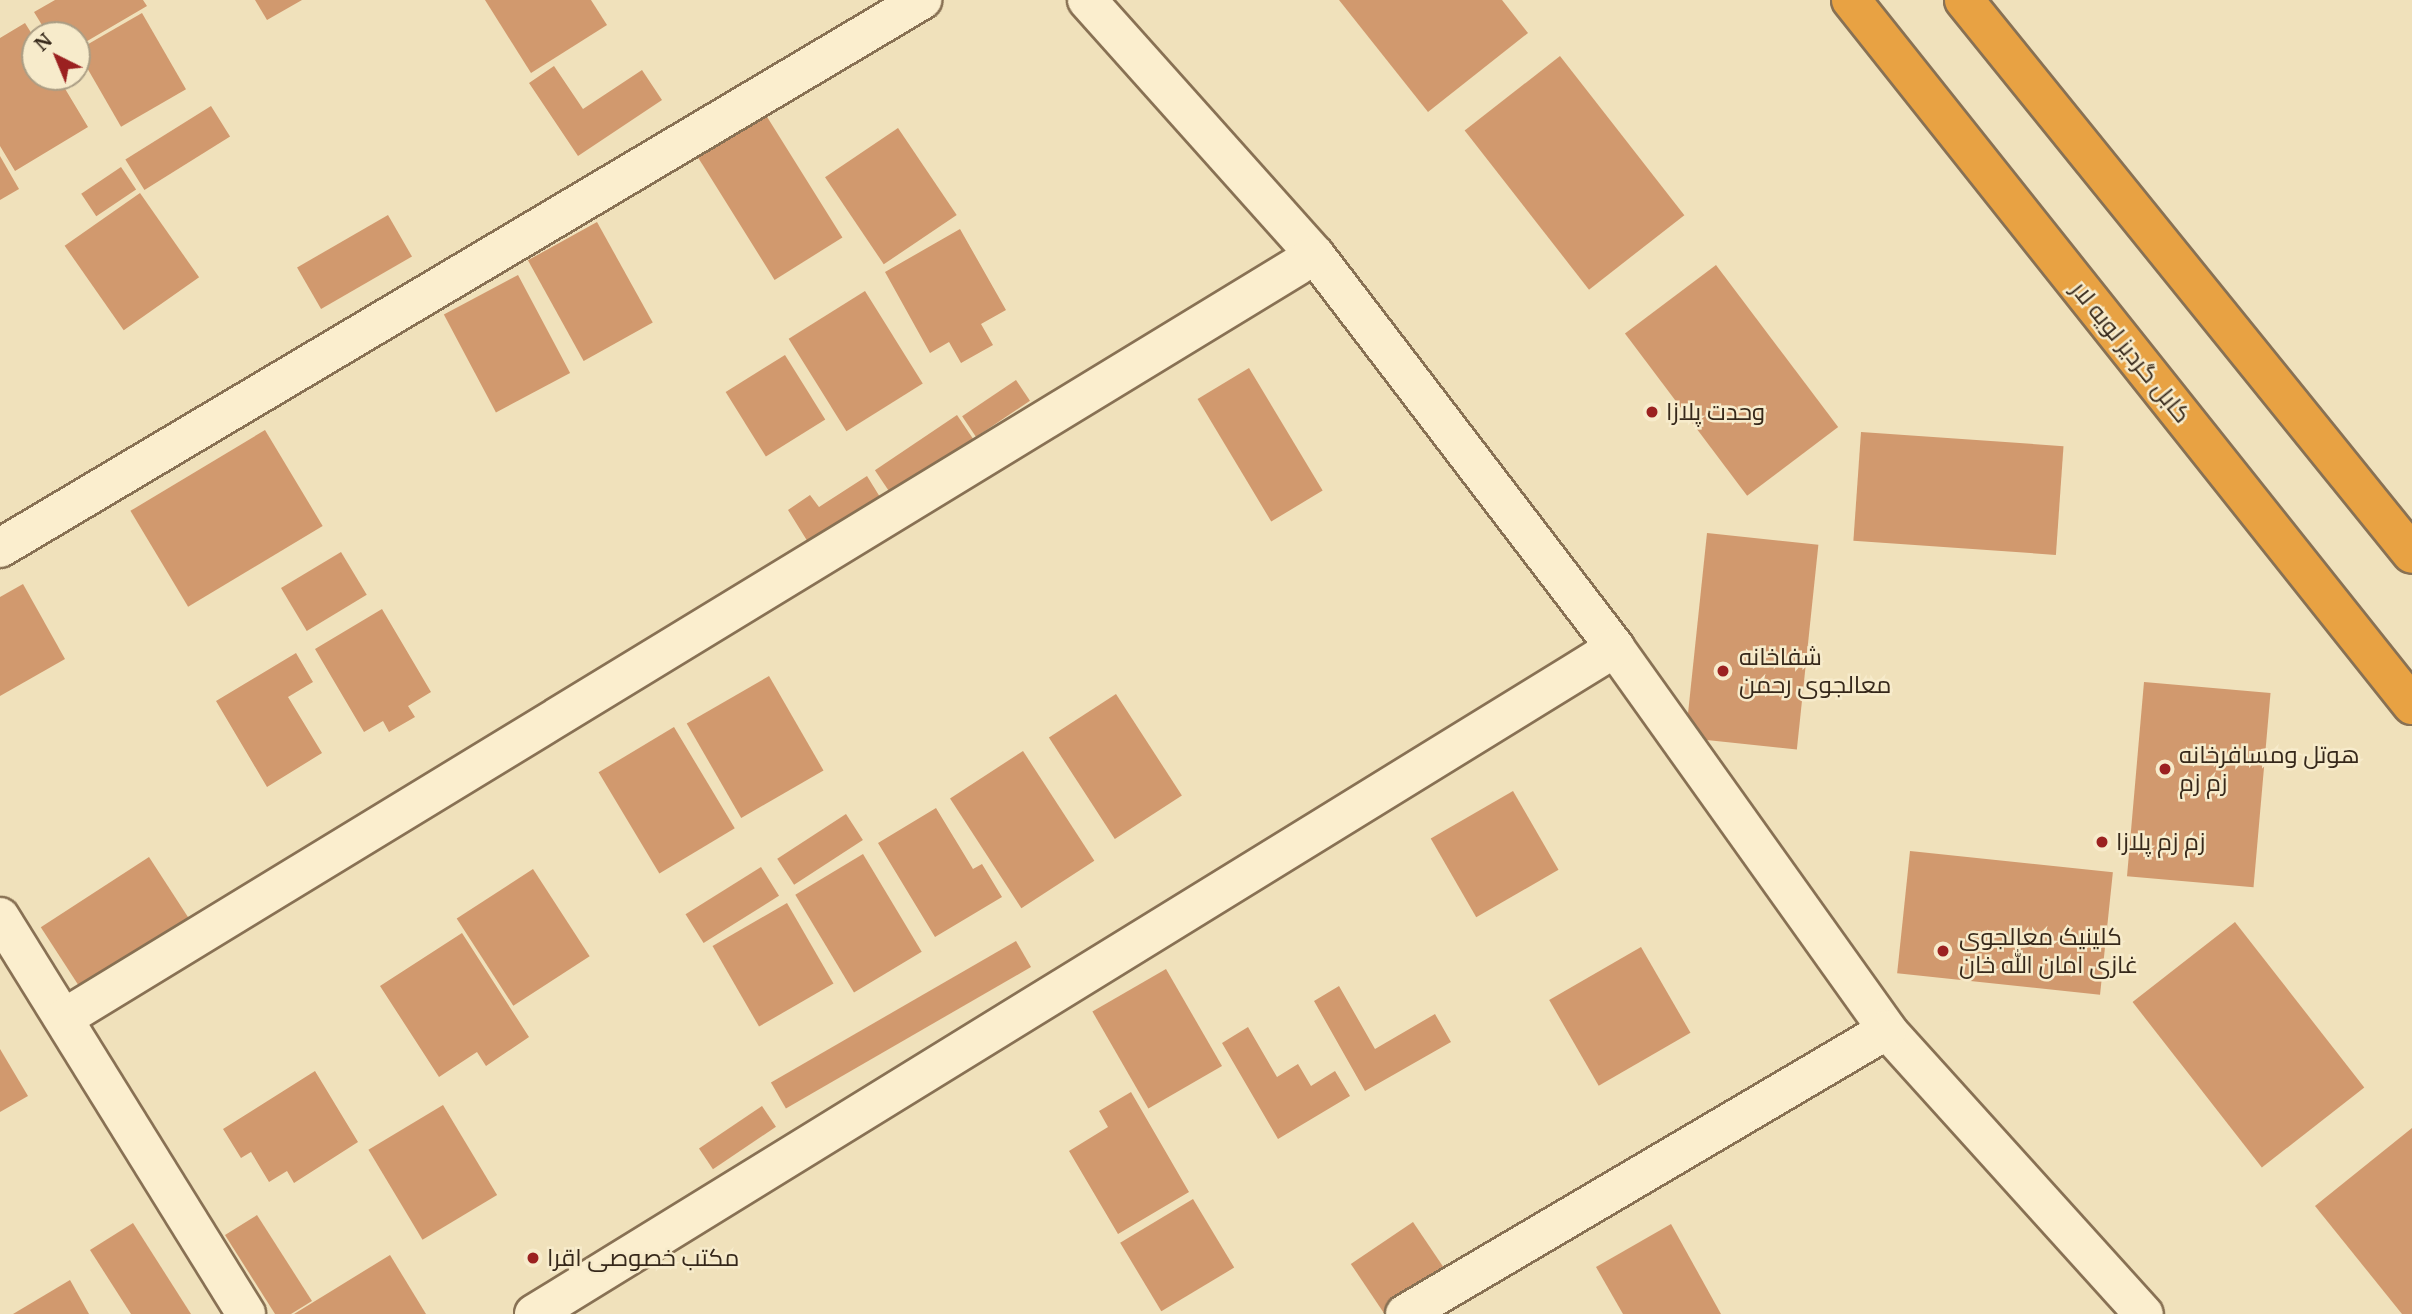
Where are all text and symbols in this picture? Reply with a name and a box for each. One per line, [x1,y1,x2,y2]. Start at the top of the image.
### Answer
north arrow [21,21,91,91]
text: N [29,28,57,56]
street label: کابل گردیز لویه لار [2065,276,2197,428]
place label: وحدت پلازا [1666,398,1765,426]
marker: وحدت پلازا [1644,404,1660,420]
place label: شفاخانه معالجوی رحمن [1739,643,1891,699]
marker: شفاخانه معالجوی رحمن [1713,661,1733,681]
place label: هوتل ومسافرخانه زم زم [2179,741,2360,797]
marker: هوتل ومسافرخانه زم زم [2157,761,2173,777]
place label: زم زم پلازا [2116,828,2205,856]
marker: زم زم پلازا [2094,834,2110,850]
place label: کلینیک معالجوی غازی امان الله خان [1959,923,2138,979]
marker: کلینیک معالجوی غازی امان الله خان [1933,941,1953,961]
place label: مکتب خصوصی اقرا [547,1244,739,1272]
marker: مکتب خصوصی اقرا [525,1250,541,1266]

